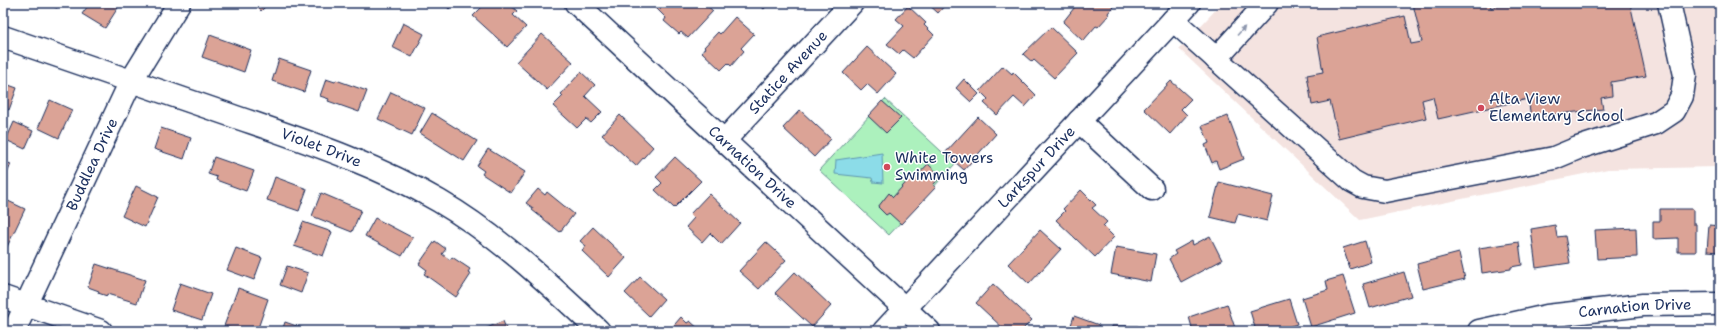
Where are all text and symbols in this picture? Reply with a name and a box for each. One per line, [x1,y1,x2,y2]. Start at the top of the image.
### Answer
street label: Statice Avenue [744,26,832,118]
one-way arrow [1237,26,1246,36]
place label: Alta View Elementary School [1489,89,1625,126]
marker: Alta View Elementary School [1476,103,1486,113]
street label: Buddlea Drive [62,115,122,214]
street label: Carnation Drive [704,121,801,213]
street label: Larkspur Drive [993,122,1080,212]
street label: Violet Drive [278,123,365,172]
place label: White Towers Swimming [895,148,993,185]
marker: White Towers Swimming [882,162,892,172]
street label: Carnation Drive [1577,294,1692,322]

